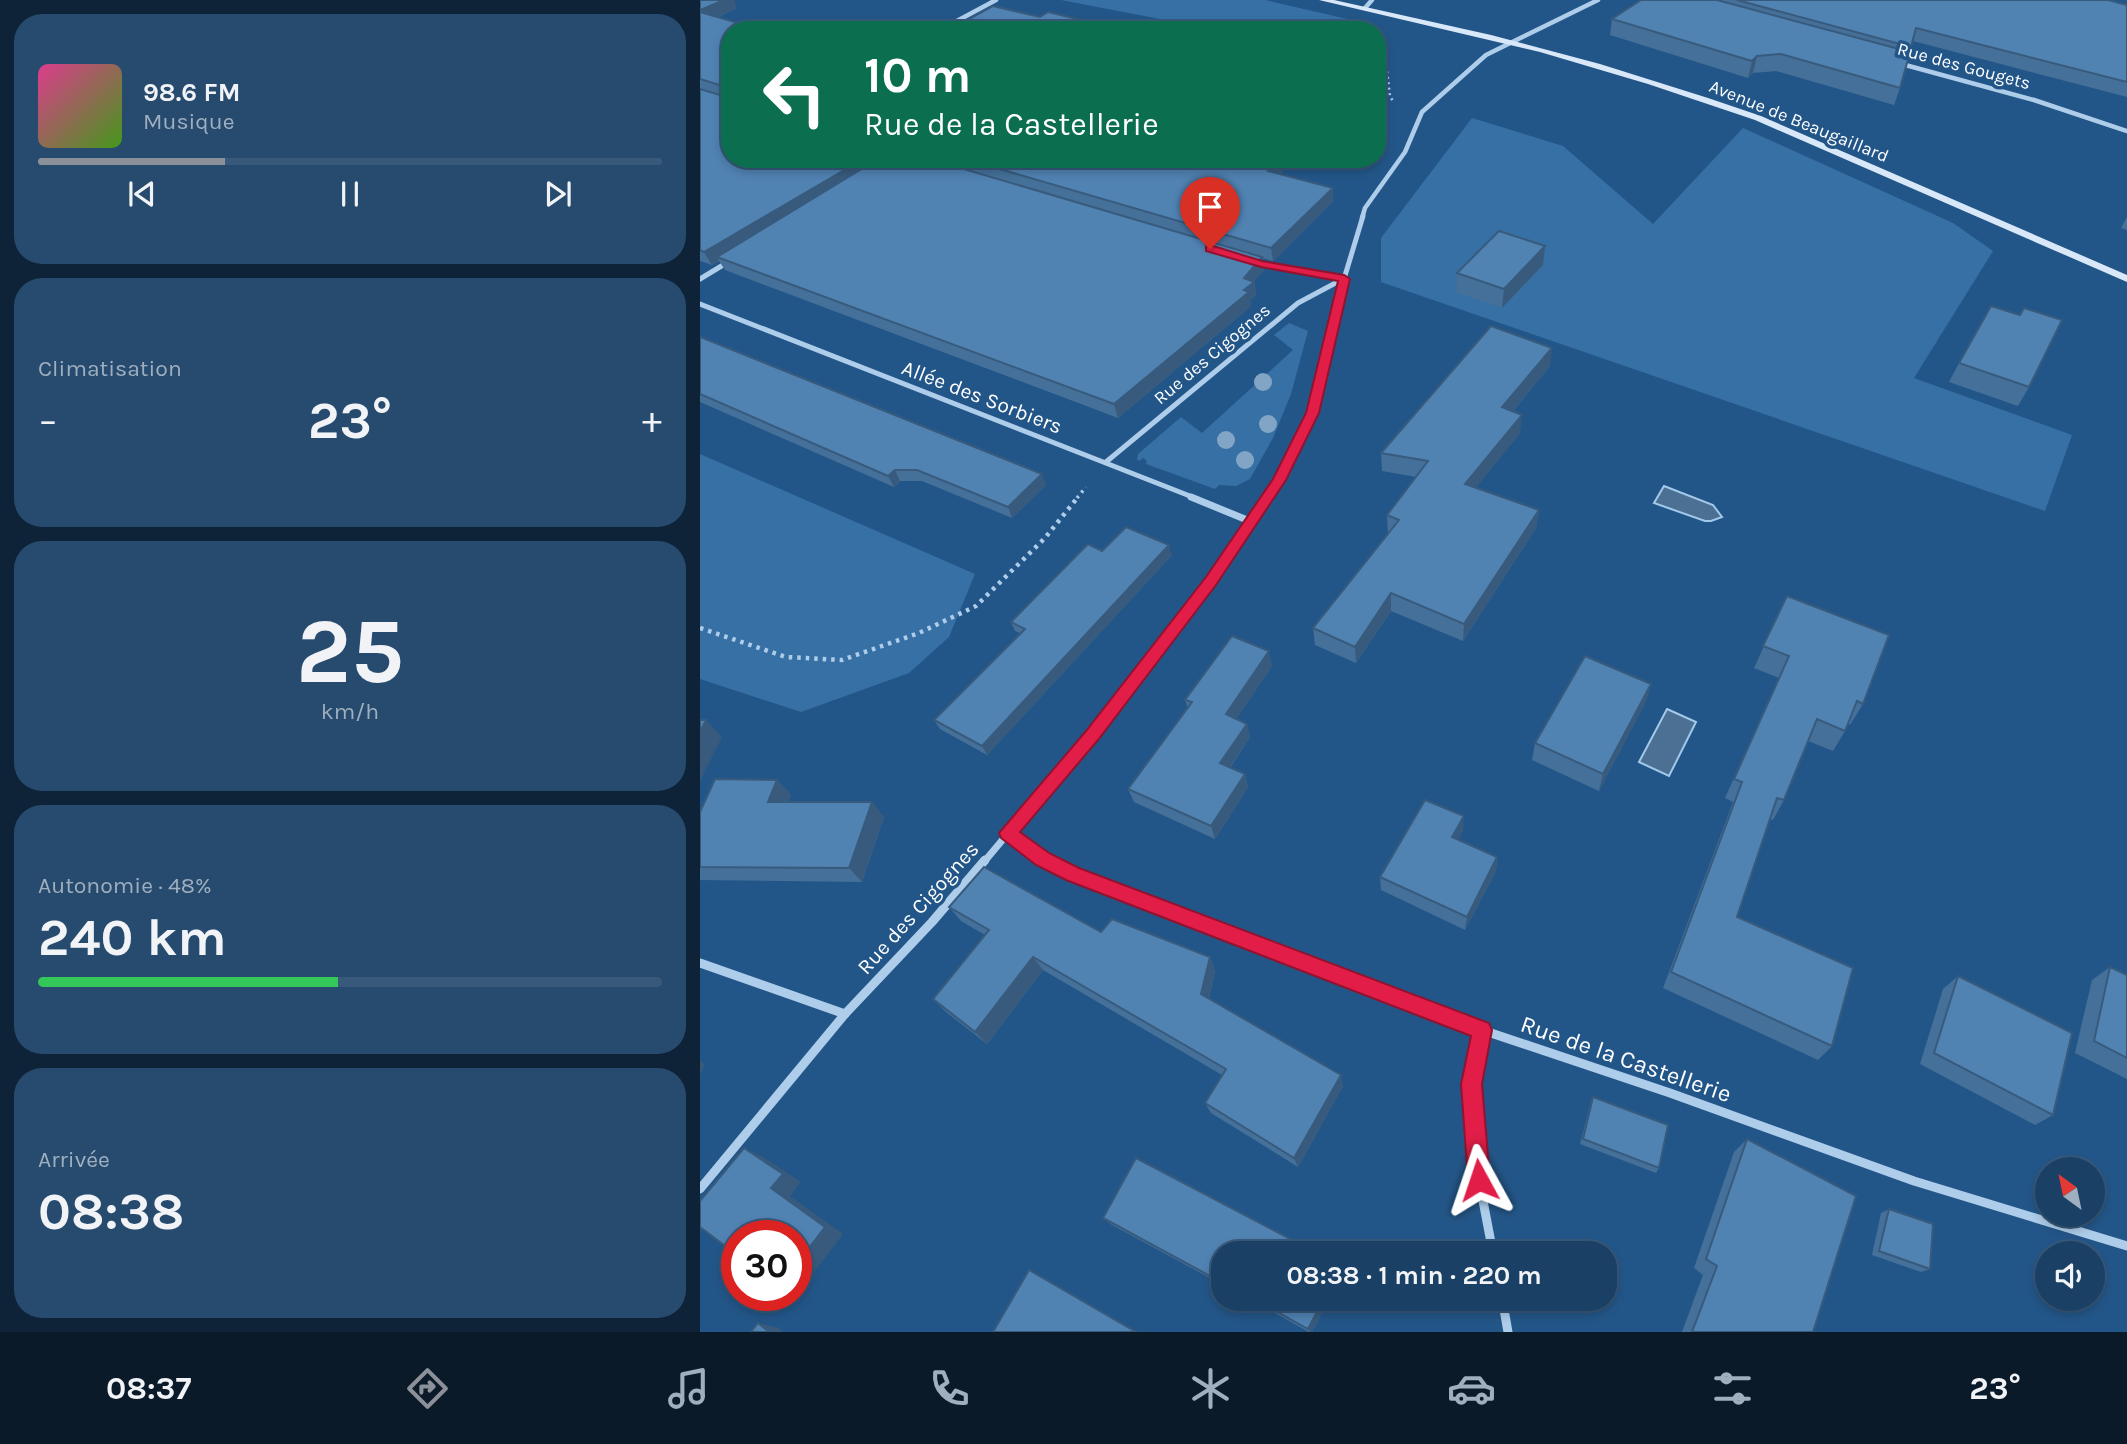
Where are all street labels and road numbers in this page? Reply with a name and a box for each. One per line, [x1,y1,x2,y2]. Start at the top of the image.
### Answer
street label: Rue des Gougets [1895,38,2033,94]
street label: Avenue de Beaugaillard [1706,75,1892,167]
street label: Rue des Cigognes [1149,299,1275,409]
street label: Allée des Sorbiers [899,355,1065,439]
street label: Rue des Cigognes [852,837,984,979]
street label: Rue de la Castellerie [1517,1010,1735,1108]

